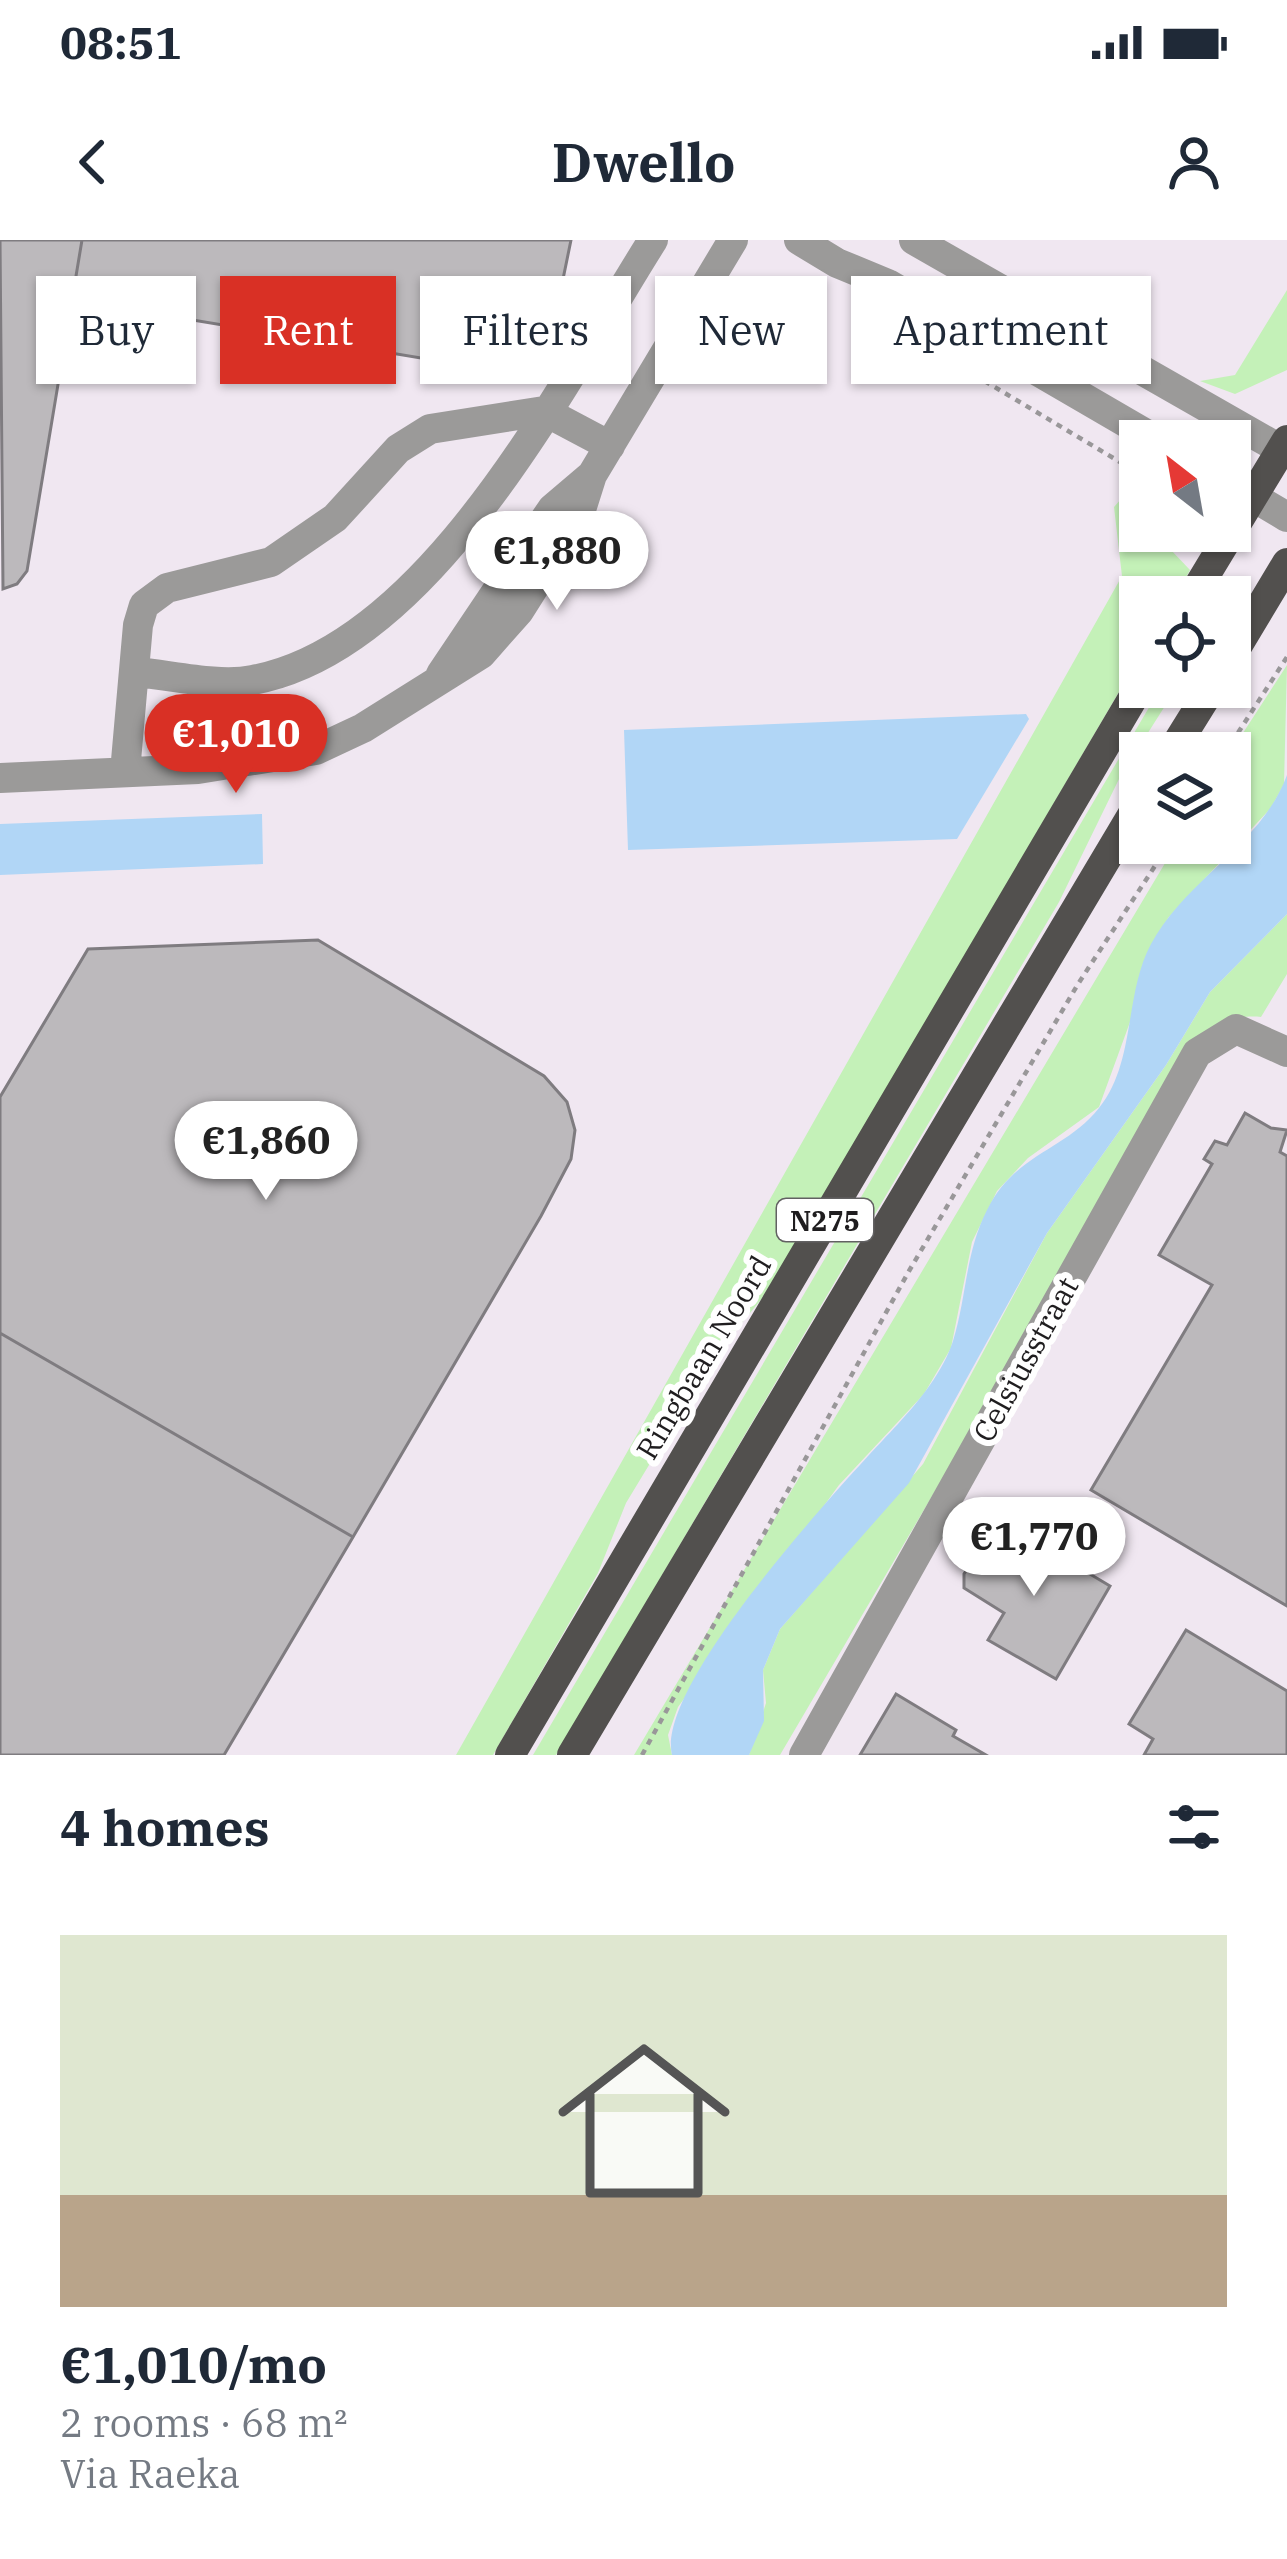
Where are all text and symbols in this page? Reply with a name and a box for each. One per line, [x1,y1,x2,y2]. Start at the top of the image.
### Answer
text: 08:51 [60,13,182,71]
text: Dwello [552,127,735,197]
icon: back [60,129,126,195]
icon: person [1161,129,1227,195]
chip: Buy [36,276,196,384]
chip: Rent [220,276,396,384]
chip: Filters [420,276,631,384]
chip: New [655,276,827,384]
chip: Apartment [851,276,1151,384]
north arrow [1119,420,1251,552]
map controls [1119,420,1251,864]
pin: €1,880 [459,511,655,613]
text: €1,880 [493,524,621,575]
button: locate [1119,576,1251,708]
pin: €1,010 [138,694,334,796]
text: €1,010 [172,707,300,758]
button: layers [1119,732,1251,864]
pin: €1,860 [168,1101,364,1203]
text: €1,860 [202,1114,330,1165]
road number: N275 [777,1199,873,1241]
street label: Ringbaan Noord [627,1248,779,1466]
street label: Celsiusstraat [964,1270,1086,1448]
pin: €1,770 [936,1497,1132,1599]
text: €1,770 [970,1510,1098,1561]
text: 4 homes [60,1794,270,1860]
icon: filters [1161,1794,1227,1860]
icon: home [536,2013,752,2229]
text: €1,010/mo [60,2331,327,2397]
text: 2 rooms · 68 m² [60,2397,348,2448]
text: Via Raeka [60,2448,240,2499]

